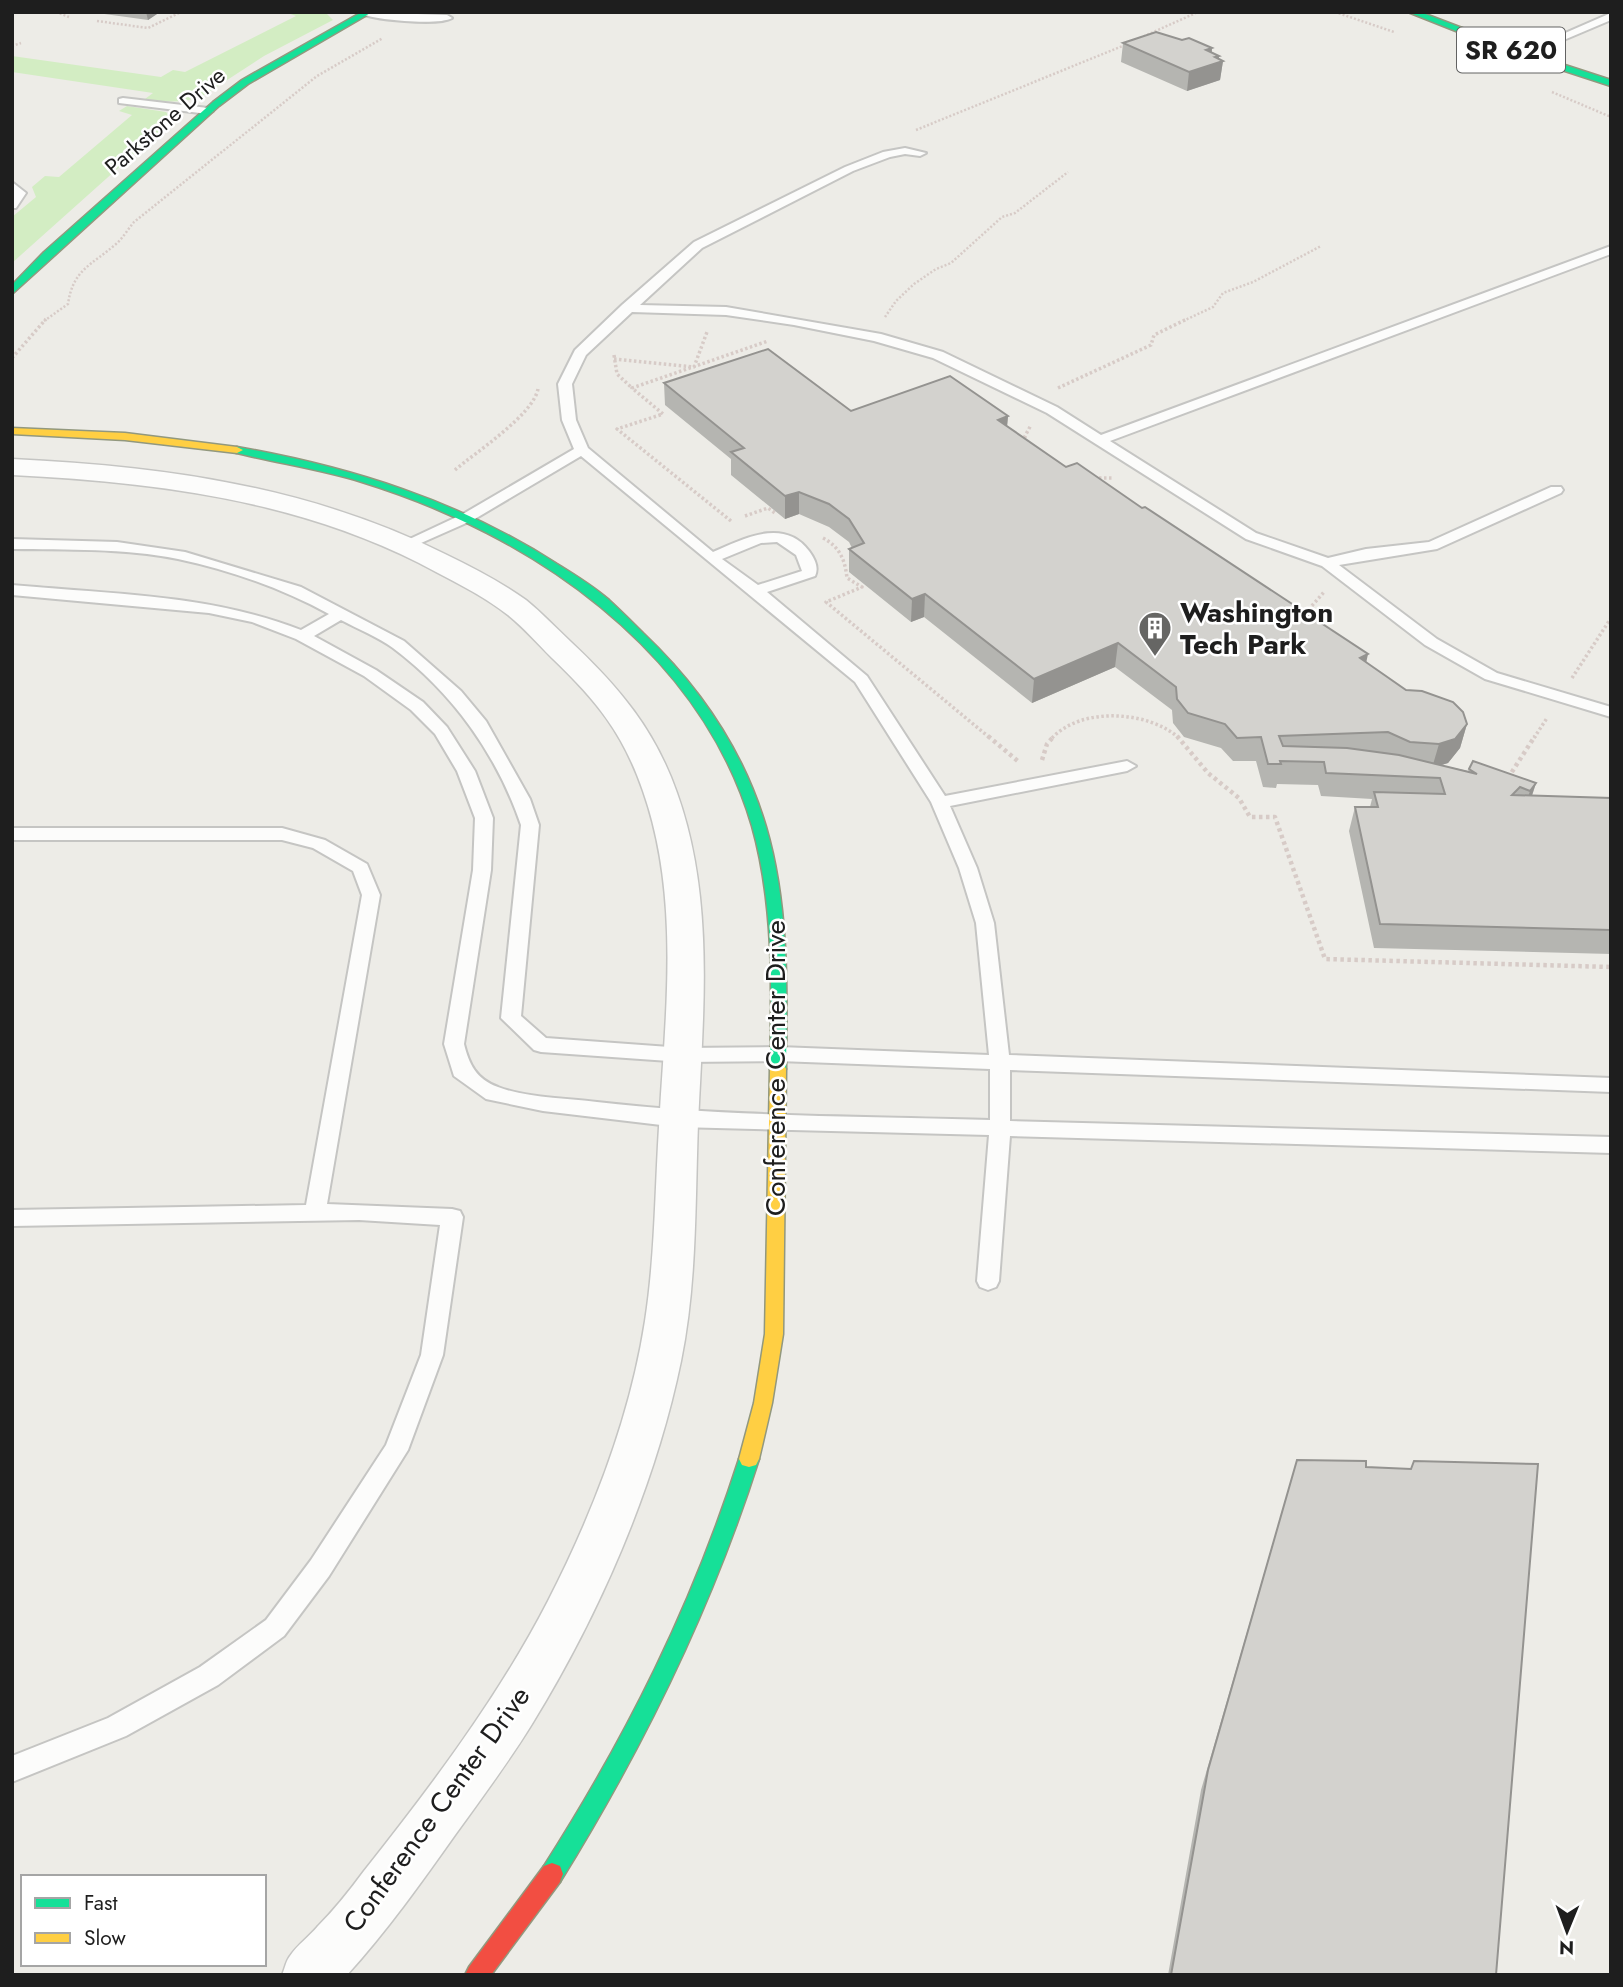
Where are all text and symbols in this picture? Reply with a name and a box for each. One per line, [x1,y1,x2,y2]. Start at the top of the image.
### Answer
road number: SR 620 [1457,28,1565,72]
street label: Parkstone Drive [97,59,233,183]
place label: Washington Tech Park [1180,592,1333,665]
building icon: Washington Tech Park [1136,609,1174,658]
street label: Conference Center Drive [755,920,796,1216]
street label: Conference Center Drive [333,1678,540,1941]
legend [21,1875,266,1966]
text: Fast [84,1888,117,1918]
north arrow [1532,1896,1602,1966]
text: Slow [84,1923,126,1953]
text: N [1559,1934,1574,1961]

